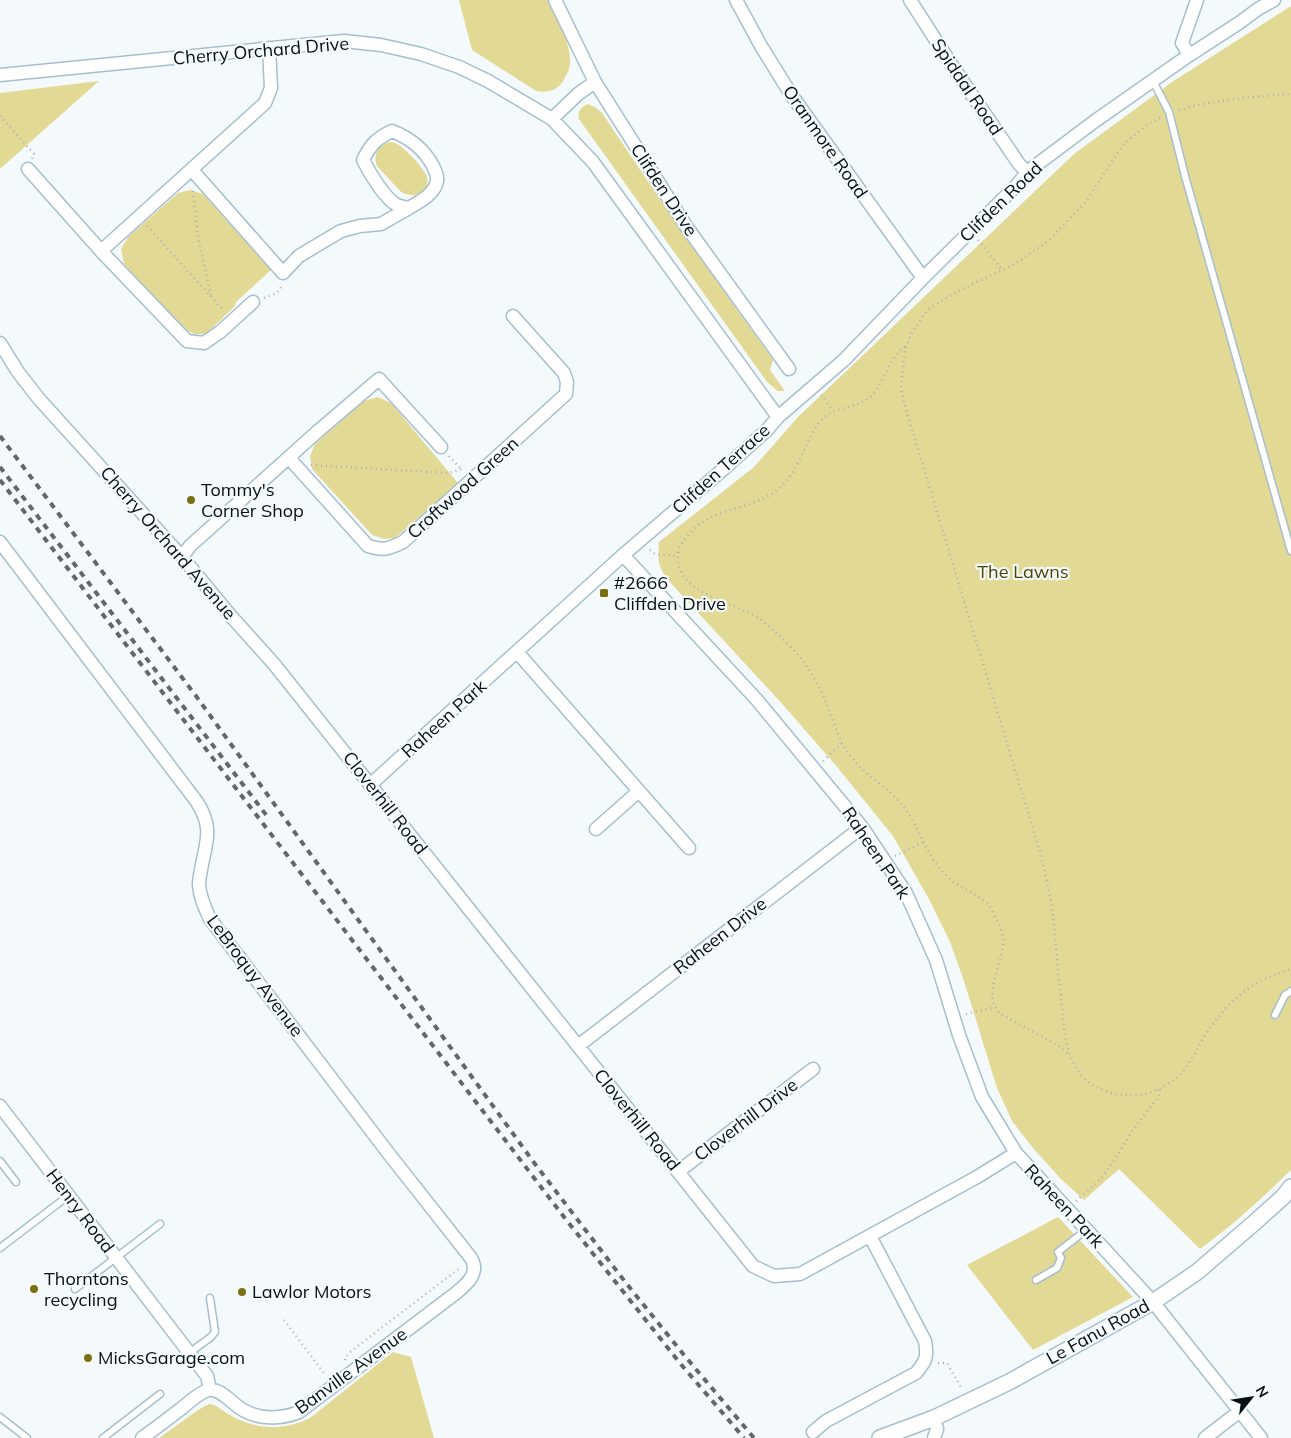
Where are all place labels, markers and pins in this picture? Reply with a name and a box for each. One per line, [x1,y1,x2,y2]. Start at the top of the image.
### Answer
place label: Tommy's Corner Shop [201,478,304,522]
marker: Tommy's Corner Shop [185,494,197,506]
place label: #2666 Cliffden Drive [614,571,726,615]
marker: #2666 Cliffden Drive [598,587,610,599]
place label: Thorntons recycling [44,1267,129,1311]
place label: Lawlor Motors [252,1280,372,1303]
marker: Thorntons recycling [28,1283,40,1295]
marker: Lawlor Motors [236,1286,248,1298]
place label: MicksGarage.com [98,1346,245,1369]
marker: MicksGarage.com [82,1352,94,1364]

